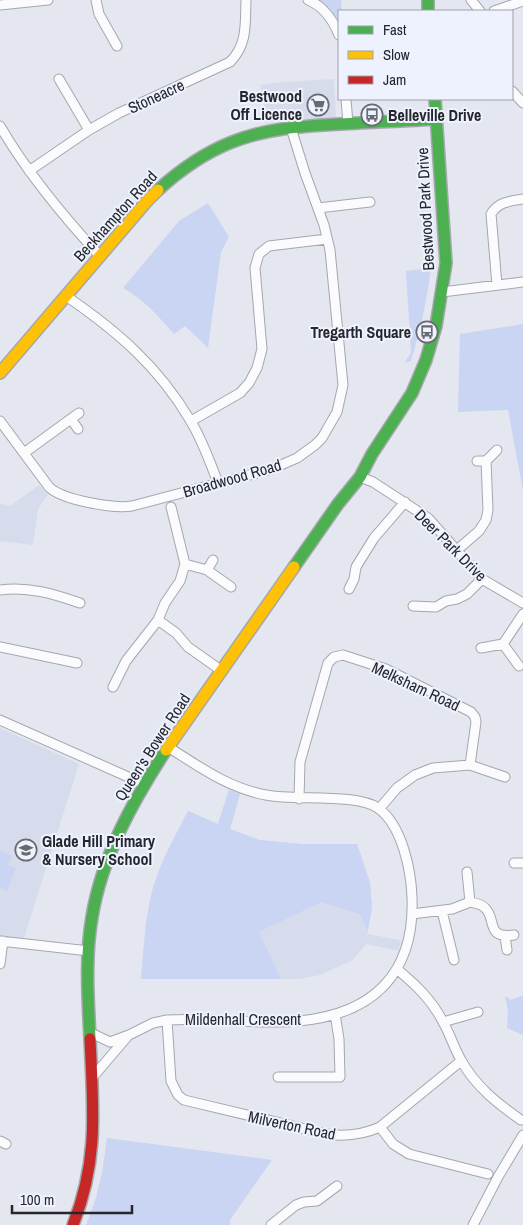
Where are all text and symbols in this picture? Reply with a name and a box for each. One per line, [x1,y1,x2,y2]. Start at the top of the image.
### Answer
legend [338,10,513,100]
text: Fast [383,19,407,40]
text: Slow [383,44,410,65]
text: Jam [383,69,406,90]
street label: Stoneacre [124,73,188,119]
place label: Bestwood Off Licence [231,85,302,125]
supermarket icon: Bestwood Off Licence [306,93,330,117]
bus stop icon: Belleville Drive [360,103,384,127]
place label: Belleville Drive [388,104,481,126]
street label: Bestwood Park Drive [411,147,439,271]
street label: Beckhampton Road [68,166,162,266]
bus stop icon: Tregarth Square [415,320,439,344]
place label: Tregarth Square [310,321,411,343]
street label: Broadwood Road [180,453,284,503]
street label: Deer Park Drive [410,504,492,586]
street label: Melksham Road [368,656,464,716]
street label: Queen's Bower Road [109,689,195,805]
place label: Glade Hill Primary & Nursery School [42,830,156,870]
school or university icon: Glade Hill Primary & Nursery School [14,838,38,862]
street label: Mildenhall Crescent [185,1008,301,1030]
street label: Milverton Road [246,1105,338,1145]
scale bar [12,1182,132,1214]
text: 100 m [20,1189,54,1210]

